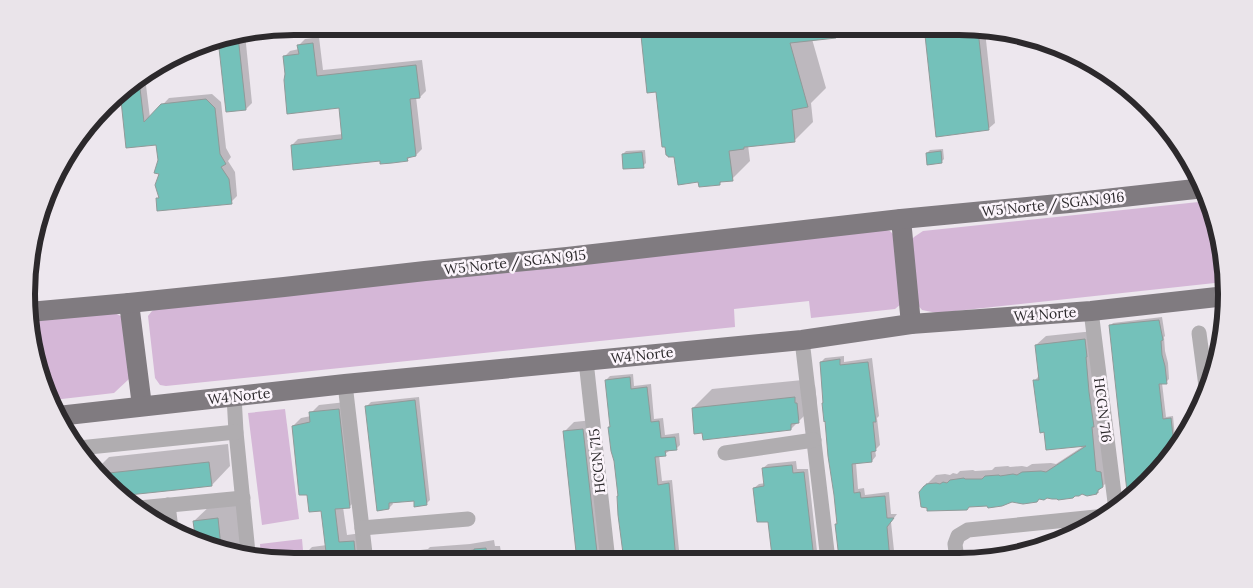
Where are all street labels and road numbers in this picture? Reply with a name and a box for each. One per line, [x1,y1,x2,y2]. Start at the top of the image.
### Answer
street label: W5 Norte / SGAN 916 [981,188,1125,220]
street label: W5 Norte / SGAN 915 [443,246,587,278]
street label: W4 Norte [1013,303,1077,325]
street label: W4 Norte [610,343,675,367]
street label: HCGN 716 [1090,377,1116,443]
street label: W4 Norte [207,384,272,408]
street label: HCGN 715 [585,428,609,494]

